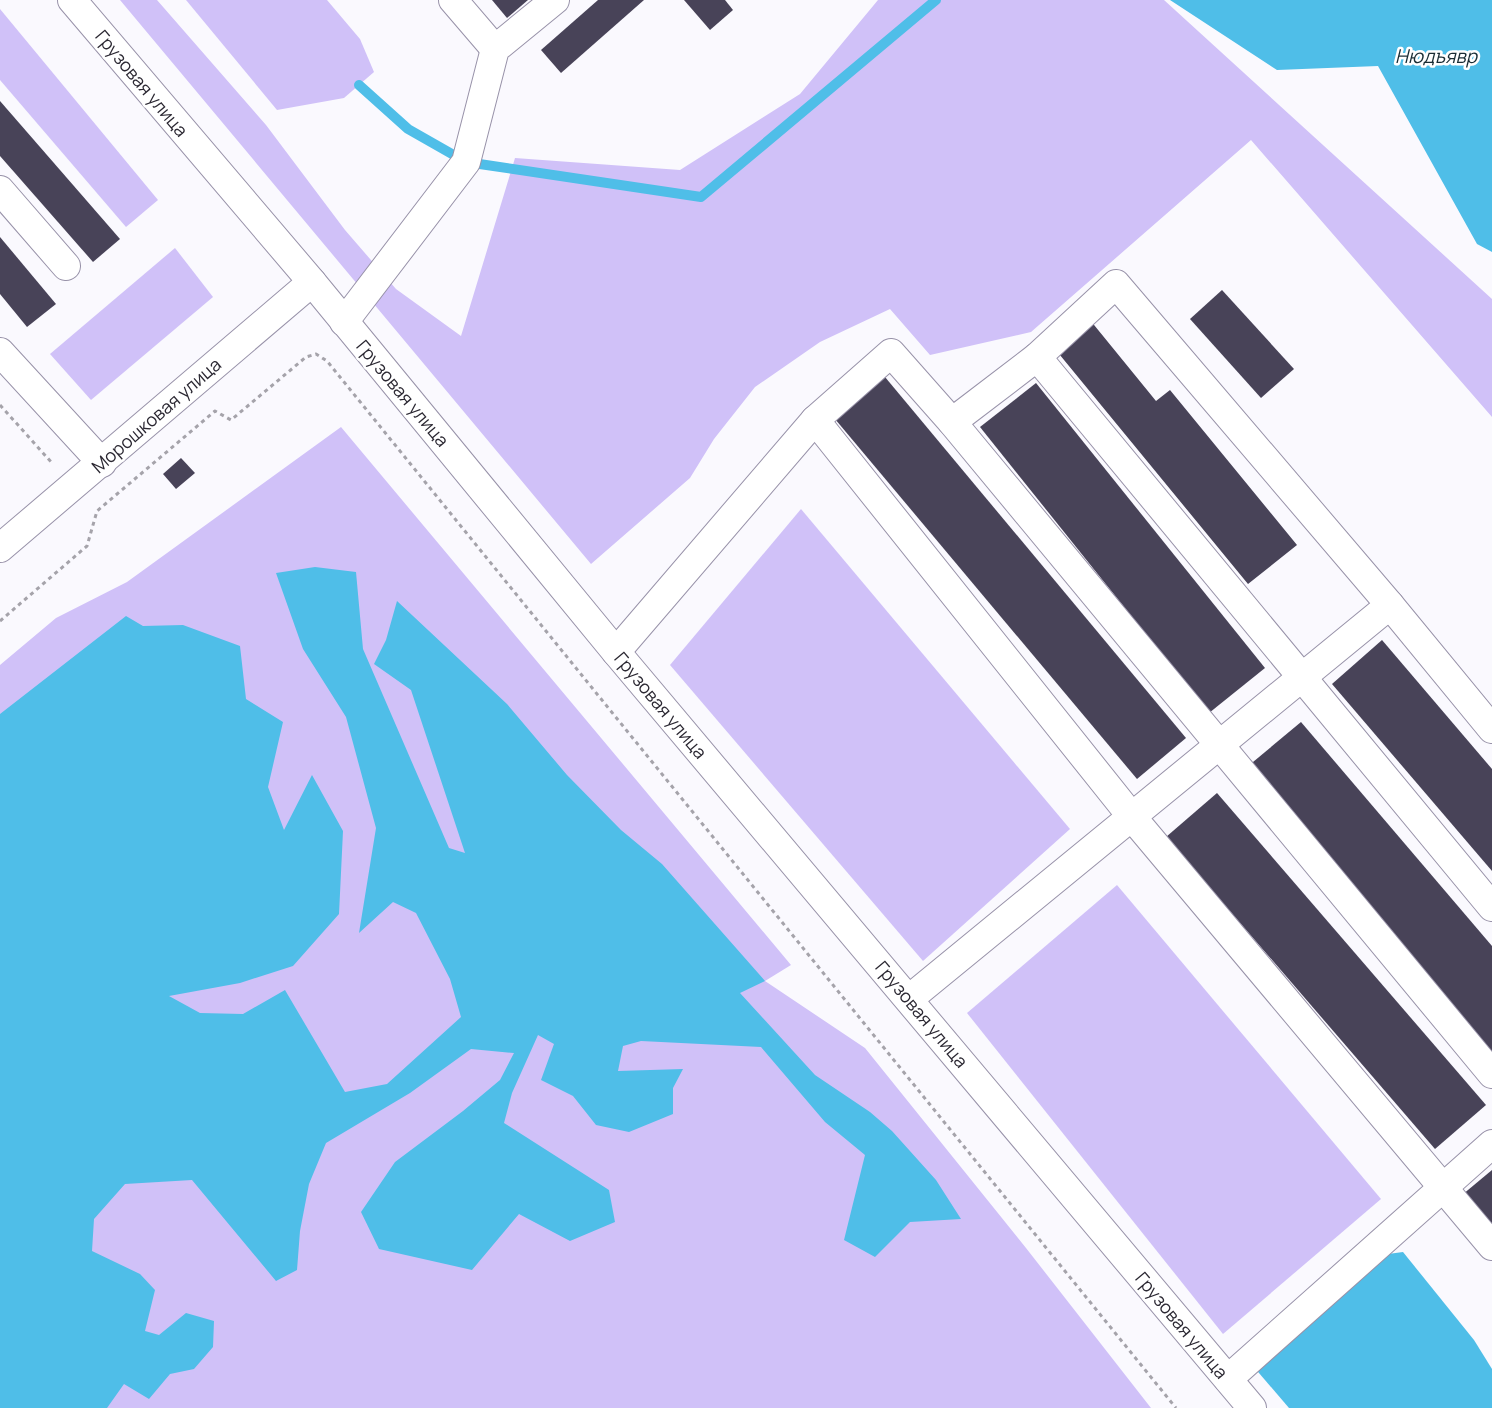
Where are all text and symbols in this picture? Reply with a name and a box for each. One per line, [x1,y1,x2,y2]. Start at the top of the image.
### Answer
street label: Грузовая улица [90,25,194,141]
water label: Нюдъявр [1395,43,1479,69]
street label: Грузовая улица [351,335,455,451]
street label: Морошковая улица [86,352,226,478]
street label: Грузовая улица [609,647,713,763]
street label: Грузовая улица [870,956,974,1072]
street label: Грузовая улица [1130,1267,1234,1383]

